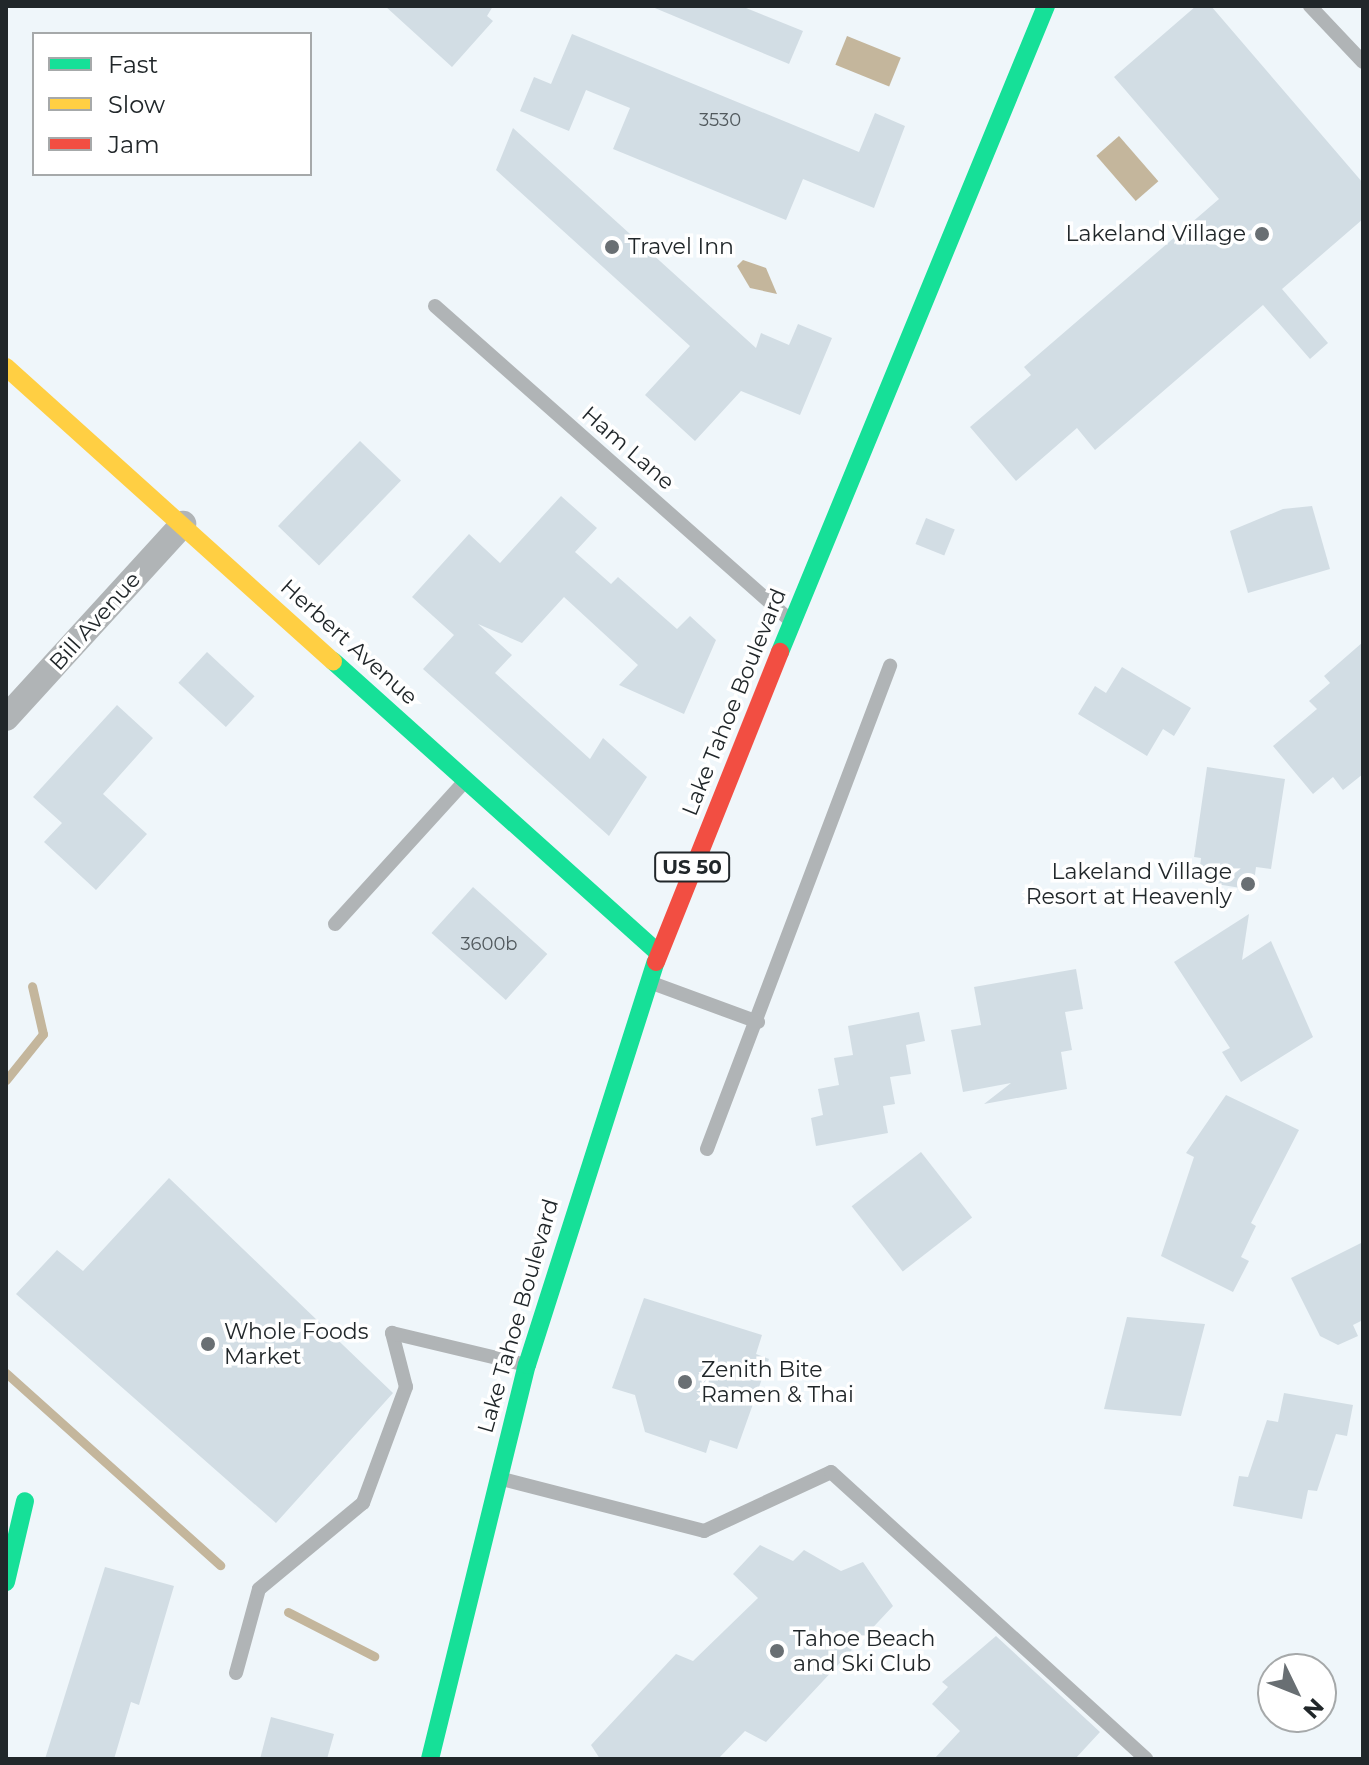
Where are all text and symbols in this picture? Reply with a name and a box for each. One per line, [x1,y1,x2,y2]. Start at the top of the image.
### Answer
legend [32,32,312,176]
text: Fast [108,50,158,79]
text: Slow [108,90,165,119]
house number: 3530 [699,109,741,131]
text: Jam [108,130,160,159]
place label: Lakeland Village [1066,221,1246,247]
marker: Lakeland Village [1253,225,1271,243]
place label: Travel Inn [628,234,734,260]
marker: Travel Inn [603,238,621,256]
street label: Ham Lane [576,401,680,495]
street label: Bill Avenue [44,566,146,676]
street label: Herbert Avenue [275,574,423,710]
street label: Lake Tahoe Boulevard [676,585,792,819]
road number: US 50 [654,851,730,883]
place label: Lakeland Village Resort at Heavenly [1026,858,1232,910]
marker: Lakeland Village Resort at Heavenly [1239,875,1257,893]
house number: 3600b [460,933,518,955]
street label: Lake Tahoe Boulevard [472,1196,564,1436]
place label: Whole Foods Market [224,1318,368,1370]
marker: Whole Foods Market [199,1335,217,1353]
place label: Zenith Bite Ramen & Thai [701,1356,854,1408]
marker: Zenith Bite Ramen & Thai [676,1373,694,1391]
place label: Tahoe Beach and Ski Club [793,1625,935,1676]
marker: Tahoe Beach and Ski Club [768,1642,786,1660]
north arrow [1257,1653,1337,1733]
text: N [1298,1693,1329,1724]

